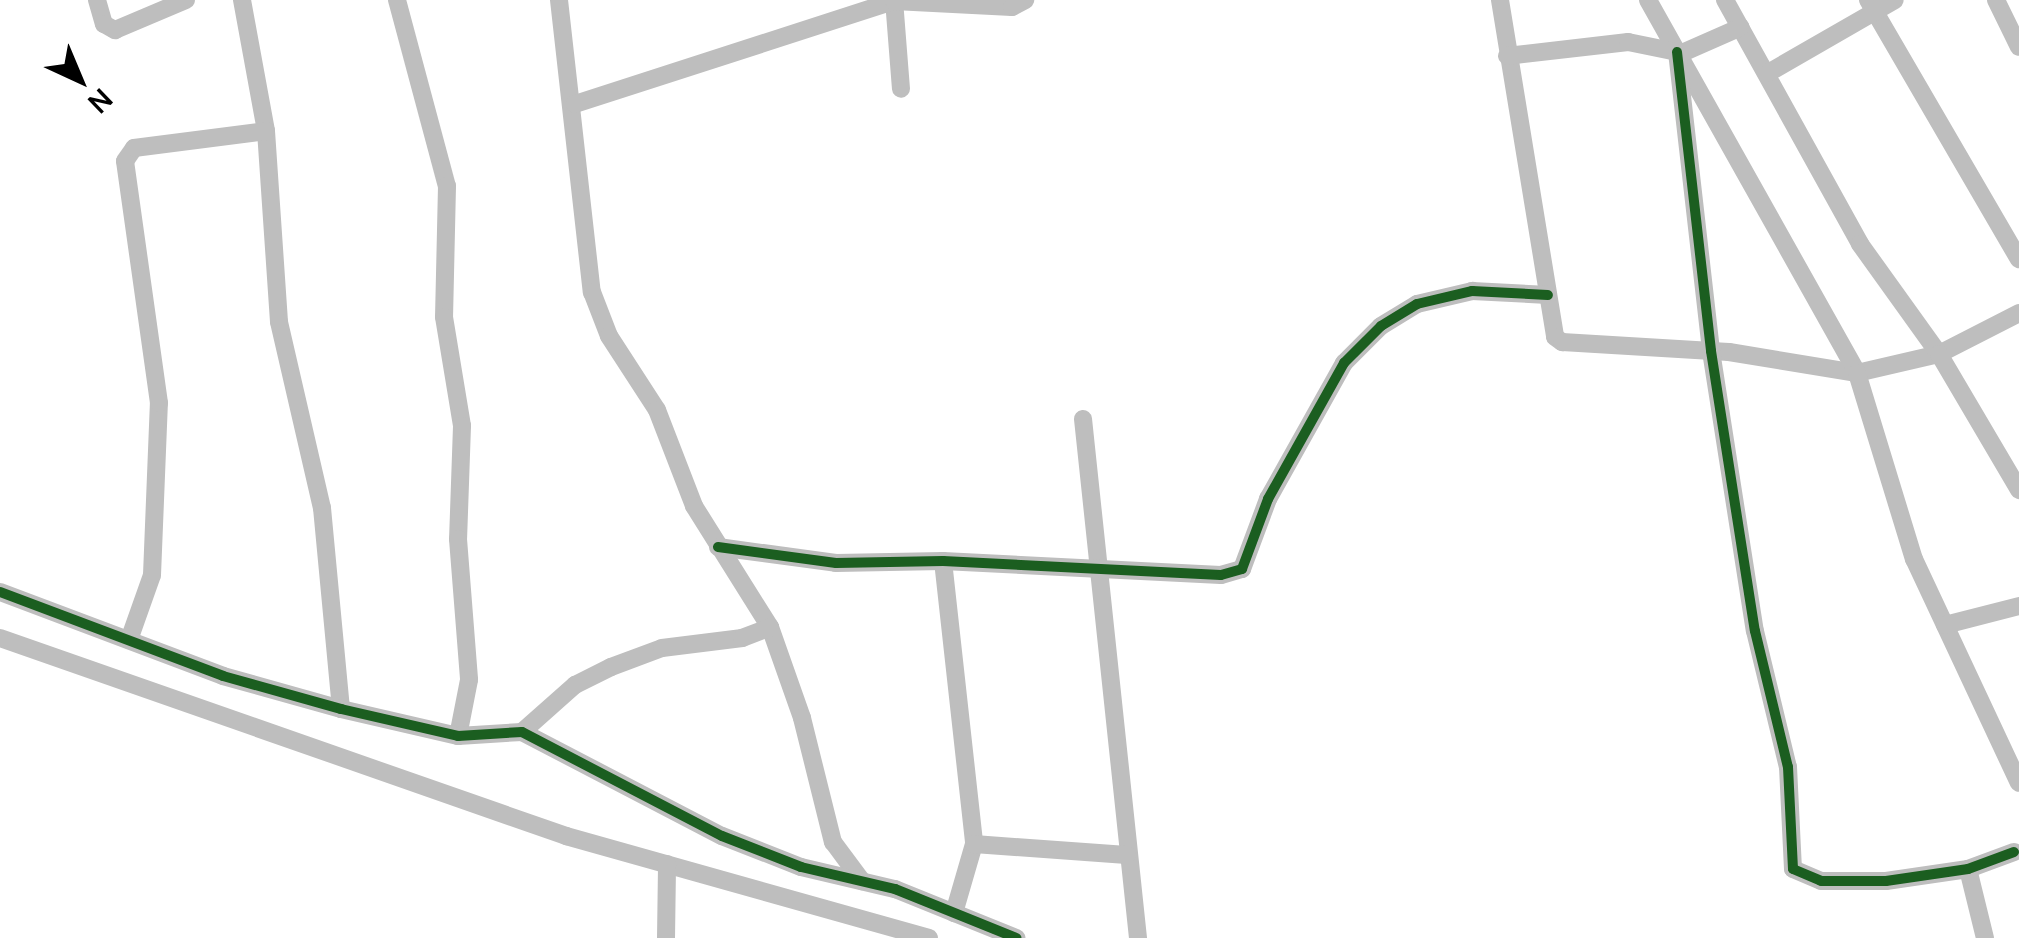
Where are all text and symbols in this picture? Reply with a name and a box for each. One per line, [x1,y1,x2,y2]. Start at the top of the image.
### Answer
north arrow [30,30,130,130]
text: N [80,81,121,122]

